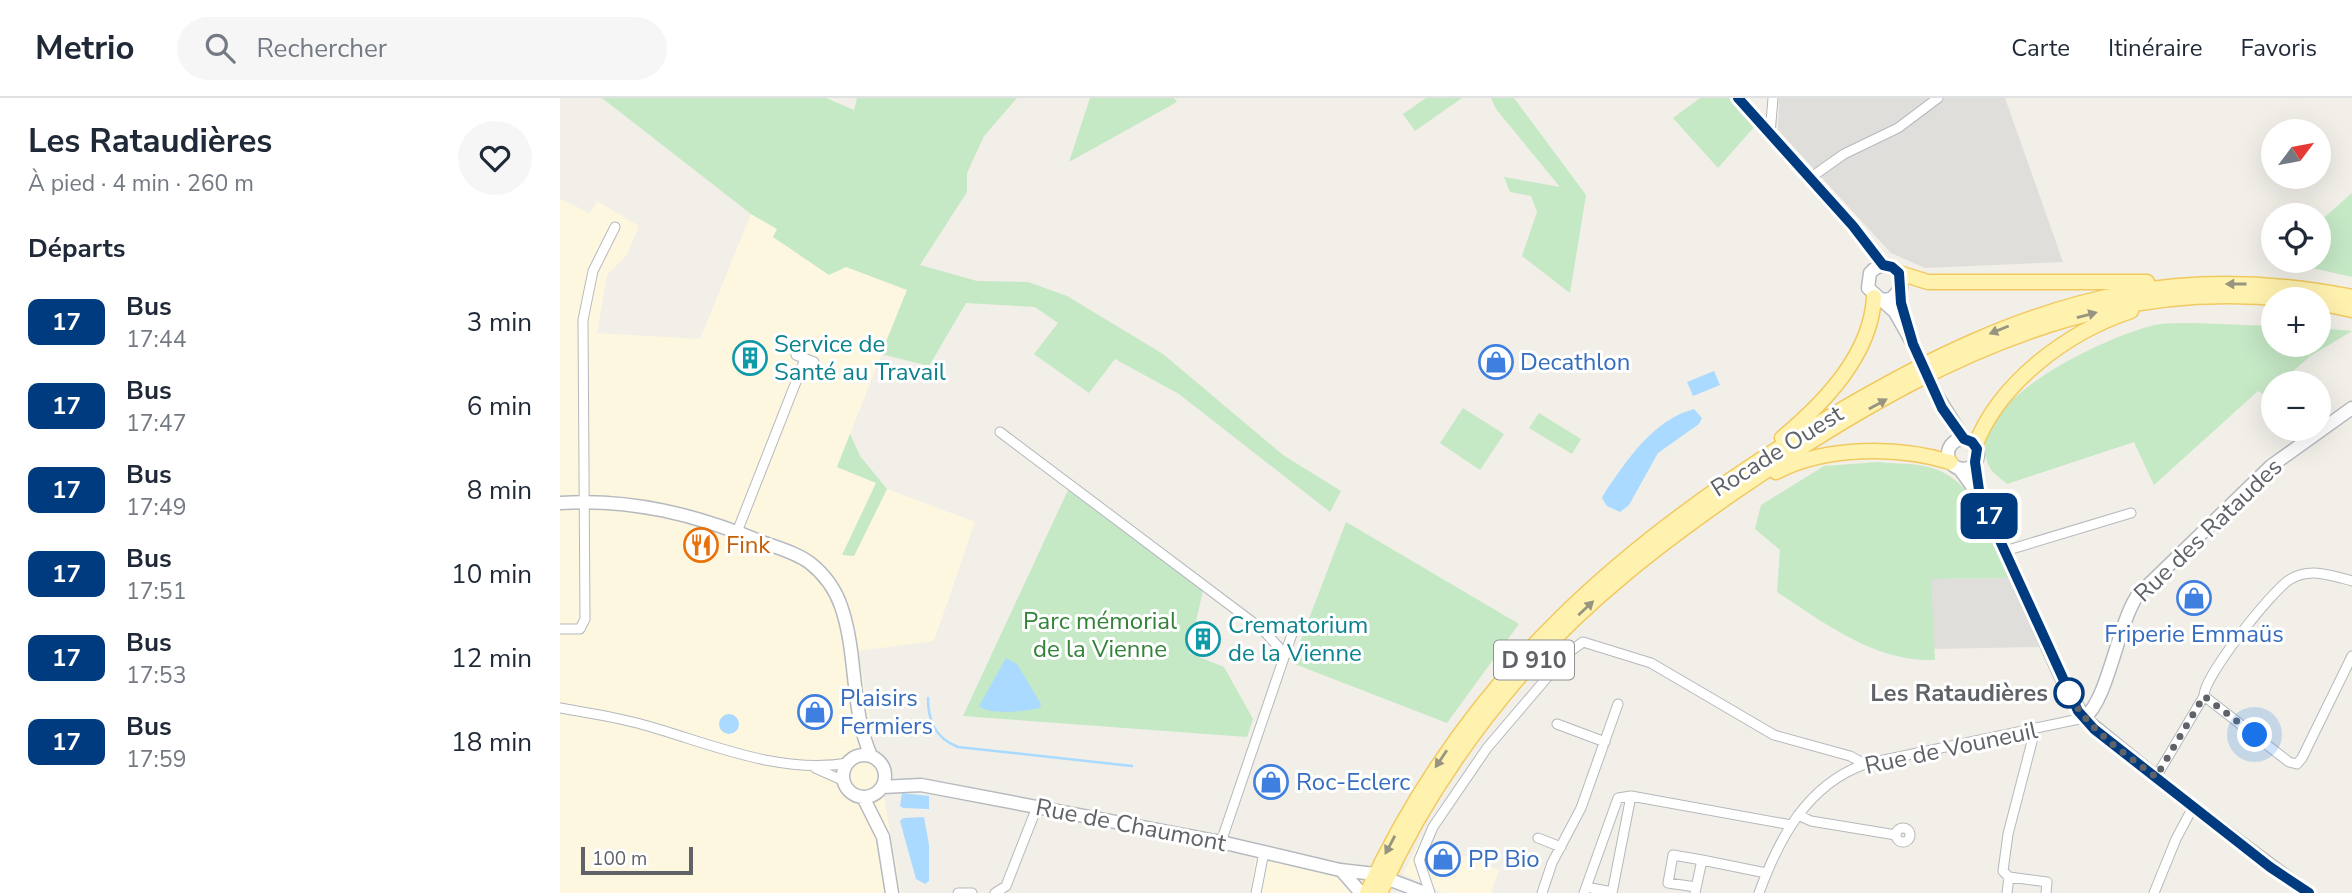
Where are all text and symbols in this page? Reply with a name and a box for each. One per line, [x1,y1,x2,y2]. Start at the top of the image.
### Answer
search box [177,17,667,80]
text: Metrio [35,26,135,71]
icon: search [201,29,239,67]
text: Rechercher [257,31,387,66]
text: Carte [2011,32,2070,64]
text: Itinéraire [2108,32,2202,64]
text: Favoris [2240,32,2317,64]
text: Les Rataudières [28,119,272,164]
north arrow [2261,119,2331,189]
map controls [2261,119,2331,441]
button: heart [458,121,532,195]
text: À pied · 4 min · 260 m [28,168,254,199]
button: locate [2261,203,2331,273]
text: Départs [28,231,125,266]
one-way arrow [2225,278,2247,290]
button: + [2261,287,2331,357]
text: Bus [126,289,172,324]
text: 3 min [467,305,532,340]
text: 17 [52,306,81,338]
one-way arrow [2076,309,2097,319]
text: 17:44 [126,324,186,355]
one-way arrow [1989,325,2010,336]
place label: Service de Santé au Travail [774,328,946,388]
building icon: Service de Santé au Travail [731,339,769,377]
shop icon: Decathlon [1477,343,1515,381]
place label: Decathlon [1520,346,1630,378]
button: − [2261,371,2331,441]
text: Bus [126,373,172,408]
text: 6 min [467,389,532,424]
text: 17 [52,390,81,422]
street label: Rocade Ouest [1705,397,1850,504]
one-way arrow [1868,398,1888,410]
text: 17:47 [126,408,186,439]
street label: Rue des Rataudes [2127,451,2289,609]
text: Bus [126,457,172,492]
text: 8 min [467,473,532,508]
text: 17 [52,474,81,506]
text: 17:49 [126,492,186,523]
line badge: 17 [1958,493,2020,539]
text: 17 [1975,500,2003,532]
restaurant icon: Fink [682,526,720,564]
place label: Fink [726,529,771,561]
text: Bus [126,541,172,576]
text: 10 min [451,557,532,592]
text: 17 [52,558,81,590]
text: 17:51 [126,576,186,607]
shop icon: Friperie Emmaüs [2175,579,2213,617]
one-way arrow [1577,600,1595,616]
park label: Parc mémorial de la Vienne [1023,605,1177,665]
place label: Crematorium de la Vienne [1228,609,1368,669]
place label: Friperie Emmaüs [2104,618,2284,650]
building icon: Crematorium de la Vienne [1184,620,1222,658]
text: Bus [126,625,172,660]
road number: D 910 [1494,640,1574,680]
text: 12 min [451,641,532,676]
text: 17 [52,642,81,674]
text: 17:53 [126,660,186,691]
place label: Les Rataudières [1870,677,2048,709]
marker: Les Rataudières [2054,678,2084,708]
place label: Plaisirs Fermiers [840,682,933,742]
shop icon: Plaisirs Fermiers [796,693,834,731]
text: Bus [126,709,172,744]
street label: Rue de Vouneuil [1862,714,2040,782]
your location [2237,717,2272,752]
text: 18 min [451,725,532,760]
text: 17 [52,726,81,758]
text: 17:59 [126,744,186,775]
one-way arrow [1434,749,1447,769]
shop icon: Roc-Eclerc [1252,763,1290,801]
place label: Roc-Eclerc [1296,766,1410,798]
street label: Rue de Chaumont [1033,791,1229,859]
one-way arrow [1385,835,1397,855]
shop icon: PP Bio [1424,840,1462,878]
place label: PP Bio [1468,843,1540,875]
scale bar [581,844,693,876]
text: 100 m [592,846,647,872]

